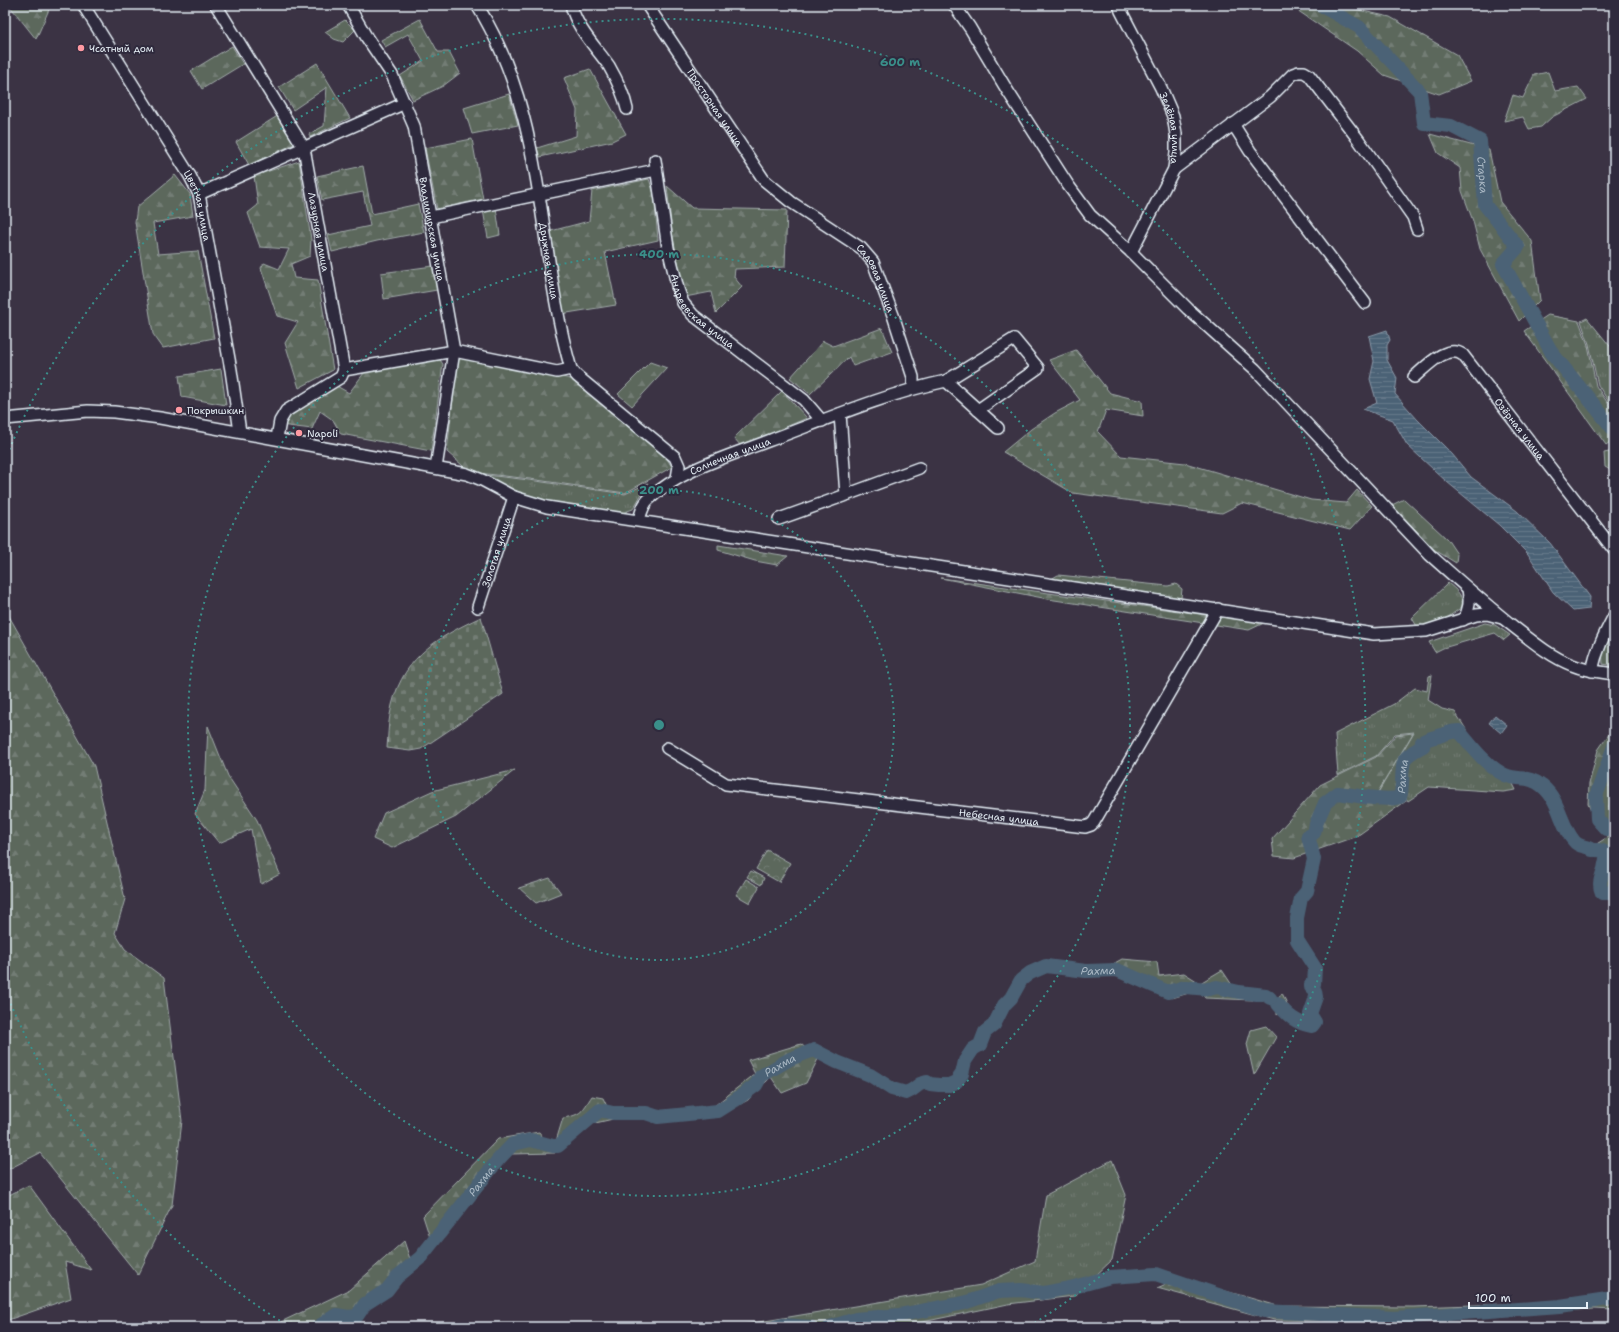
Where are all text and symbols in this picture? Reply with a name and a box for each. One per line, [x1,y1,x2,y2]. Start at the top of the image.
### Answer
place label: Чсатный дом [89,42,154,55]
marker: Чсатный дом [76,43,86,53]
text: 600 m [880,54,920,70]
street label: Просторная улица [685,66,746,149]
street label: Зелёная улица [1157,90,1183,166]
water label: Старка [1474,156,1492,194]
street label: Цветная улица [181,167,214,243]
street label: Владимирская улица [417,176,448,283]
street label: Лазурная улица [306,191,333,273]
street label: Дружная улица [537,222,562,301]
street label: Садовая улица [854,241,898,315]
text: 400 m [639,246,679,262]
street label: Андреевская улица [668,272,738,352]
street label: Озёрная улица [1492,395,1548,463]
place label: Покрышкин [187,404,244,417]
marker: Покрышкин [174,405,184,415]
place label: Napoli [307,427,338,440]
marker: Napoli [294,428,304,438]
street label: Солнечная улица [688,434,773,478]
text: 200 m [639,482,679,498]
street label: Золотая улица [478,514,514,589]
centre of rings [652,718,666,732]
water label: Рахма [1394,757,1412,794]
street label: Небесная улица [958,805,1040,828]
water label: Рахма [1080,963,1116,979]
water label: Рахма [761,1050,798,1080]
water label: Рахма [465,1163,498,1199]
scale bar [1469,1284,1587,1310]
text: 100 m [1475,1290,1511,1306]

